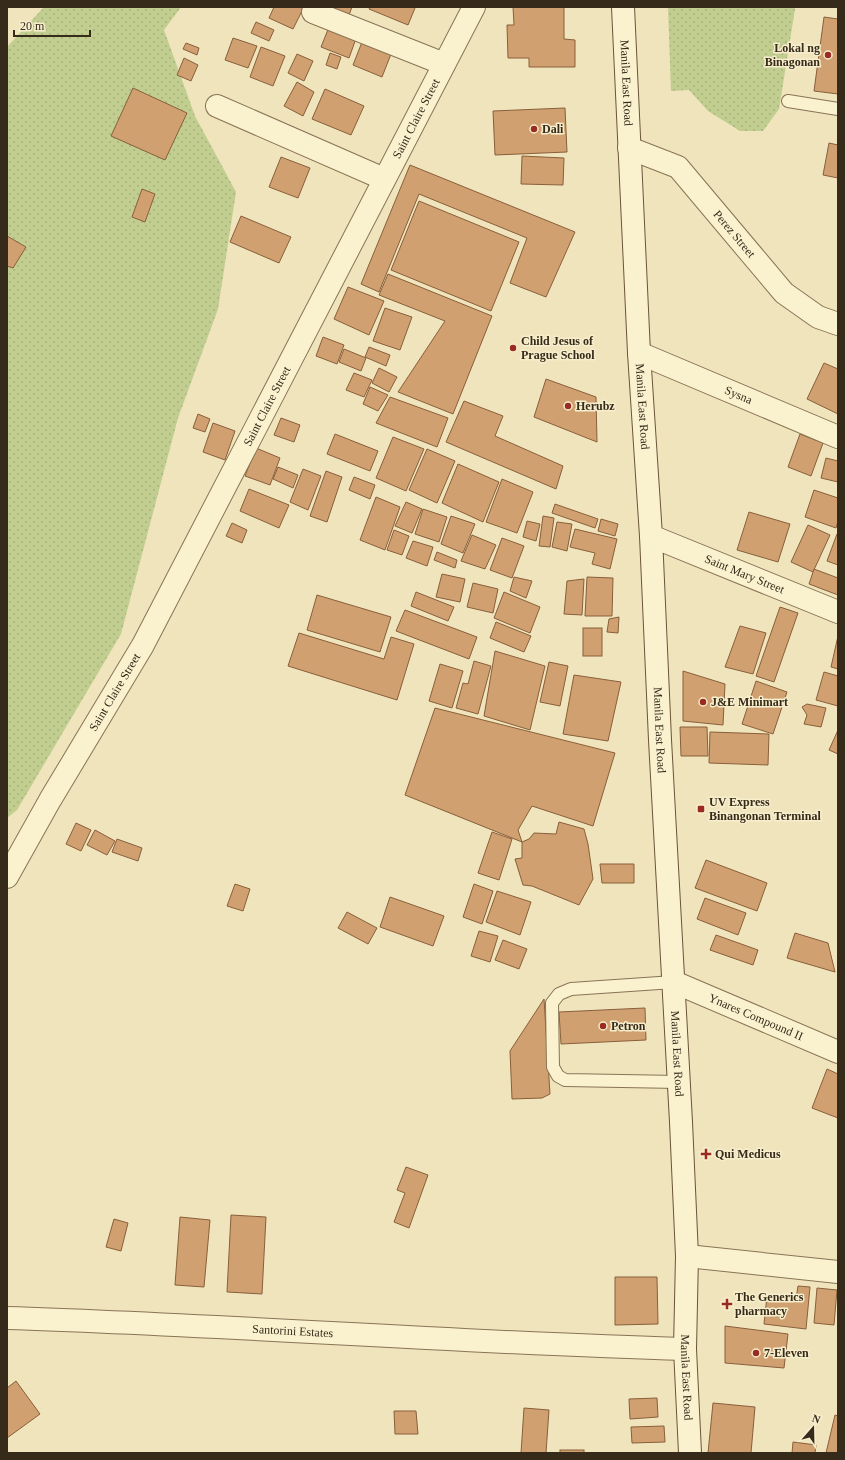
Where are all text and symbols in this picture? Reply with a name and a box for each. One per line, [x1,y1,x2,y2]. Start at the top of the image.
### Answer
scale bar [14,12,90,38]
text: 20 m [20,19,45,33]
street label: Manila East Road [618,40,635,126]
place label: Lokal ng Binagonan [765,41,820,69]
marker: Lokal ng Binagonan [823,50,833,60]
street label: Saint Claire Street [390,76,443,161]
place label: Dali [542,122,564,136]
marker: Dali [529,124,539,134]
street label: Perez Street [710,207,759,261]
place label: Child Jesus of Prague School [521,334,595,362]
marker: Child Jesus of Prague School [508,343,518,353]
street label: Saint Claire Street [240,363,294,449]
street label: Manila East Road [633,363,652,450]
street label: Sysna [723,383,755,407]
place label: Herubz [576,399,615,413]
marker: Herubz [563,401,573,411]
street label: Saint Mary Street [703,552,787,597]
street label: Saint Claire Street [86,650,144,733]
street label: Manila East Road [651,687,669,773]
place label: J&E Minimart [711,695,788,709]
marker: J&E Minimart [698,697,708,707]
place label: UV Express Binangonan Terminal [709,795,821,823]
marker: UV Express Binangonan Terminal [696,804,706,814]
street label: Ynares Compound II [706,991,805,1043]
street label: Manila East Road [668,1010,687,1097]
place label: Petron [611,1019,646,1033]
marker: Petron [598,1021,608,1031]
place label: Qui Medicus [715,1147,781,1161]
marker: Qui Medicus [700,1148,712,1160]
place label: The Generics pharmacy [735,1290,804,1318]
marker: The Generics pharmacy [722,1299,732,1309]
street label: Santorini Estates [252,1322,334,1340]
street label: Manila East Road [678,1334,695,1421]
place label: 7-Eleven [764,1346,809,1360]
marker: 7-Eleven [751,1348,761,1358]
north arrow [793,1408,833,1448]
text: N [811,1412,822,1426]

